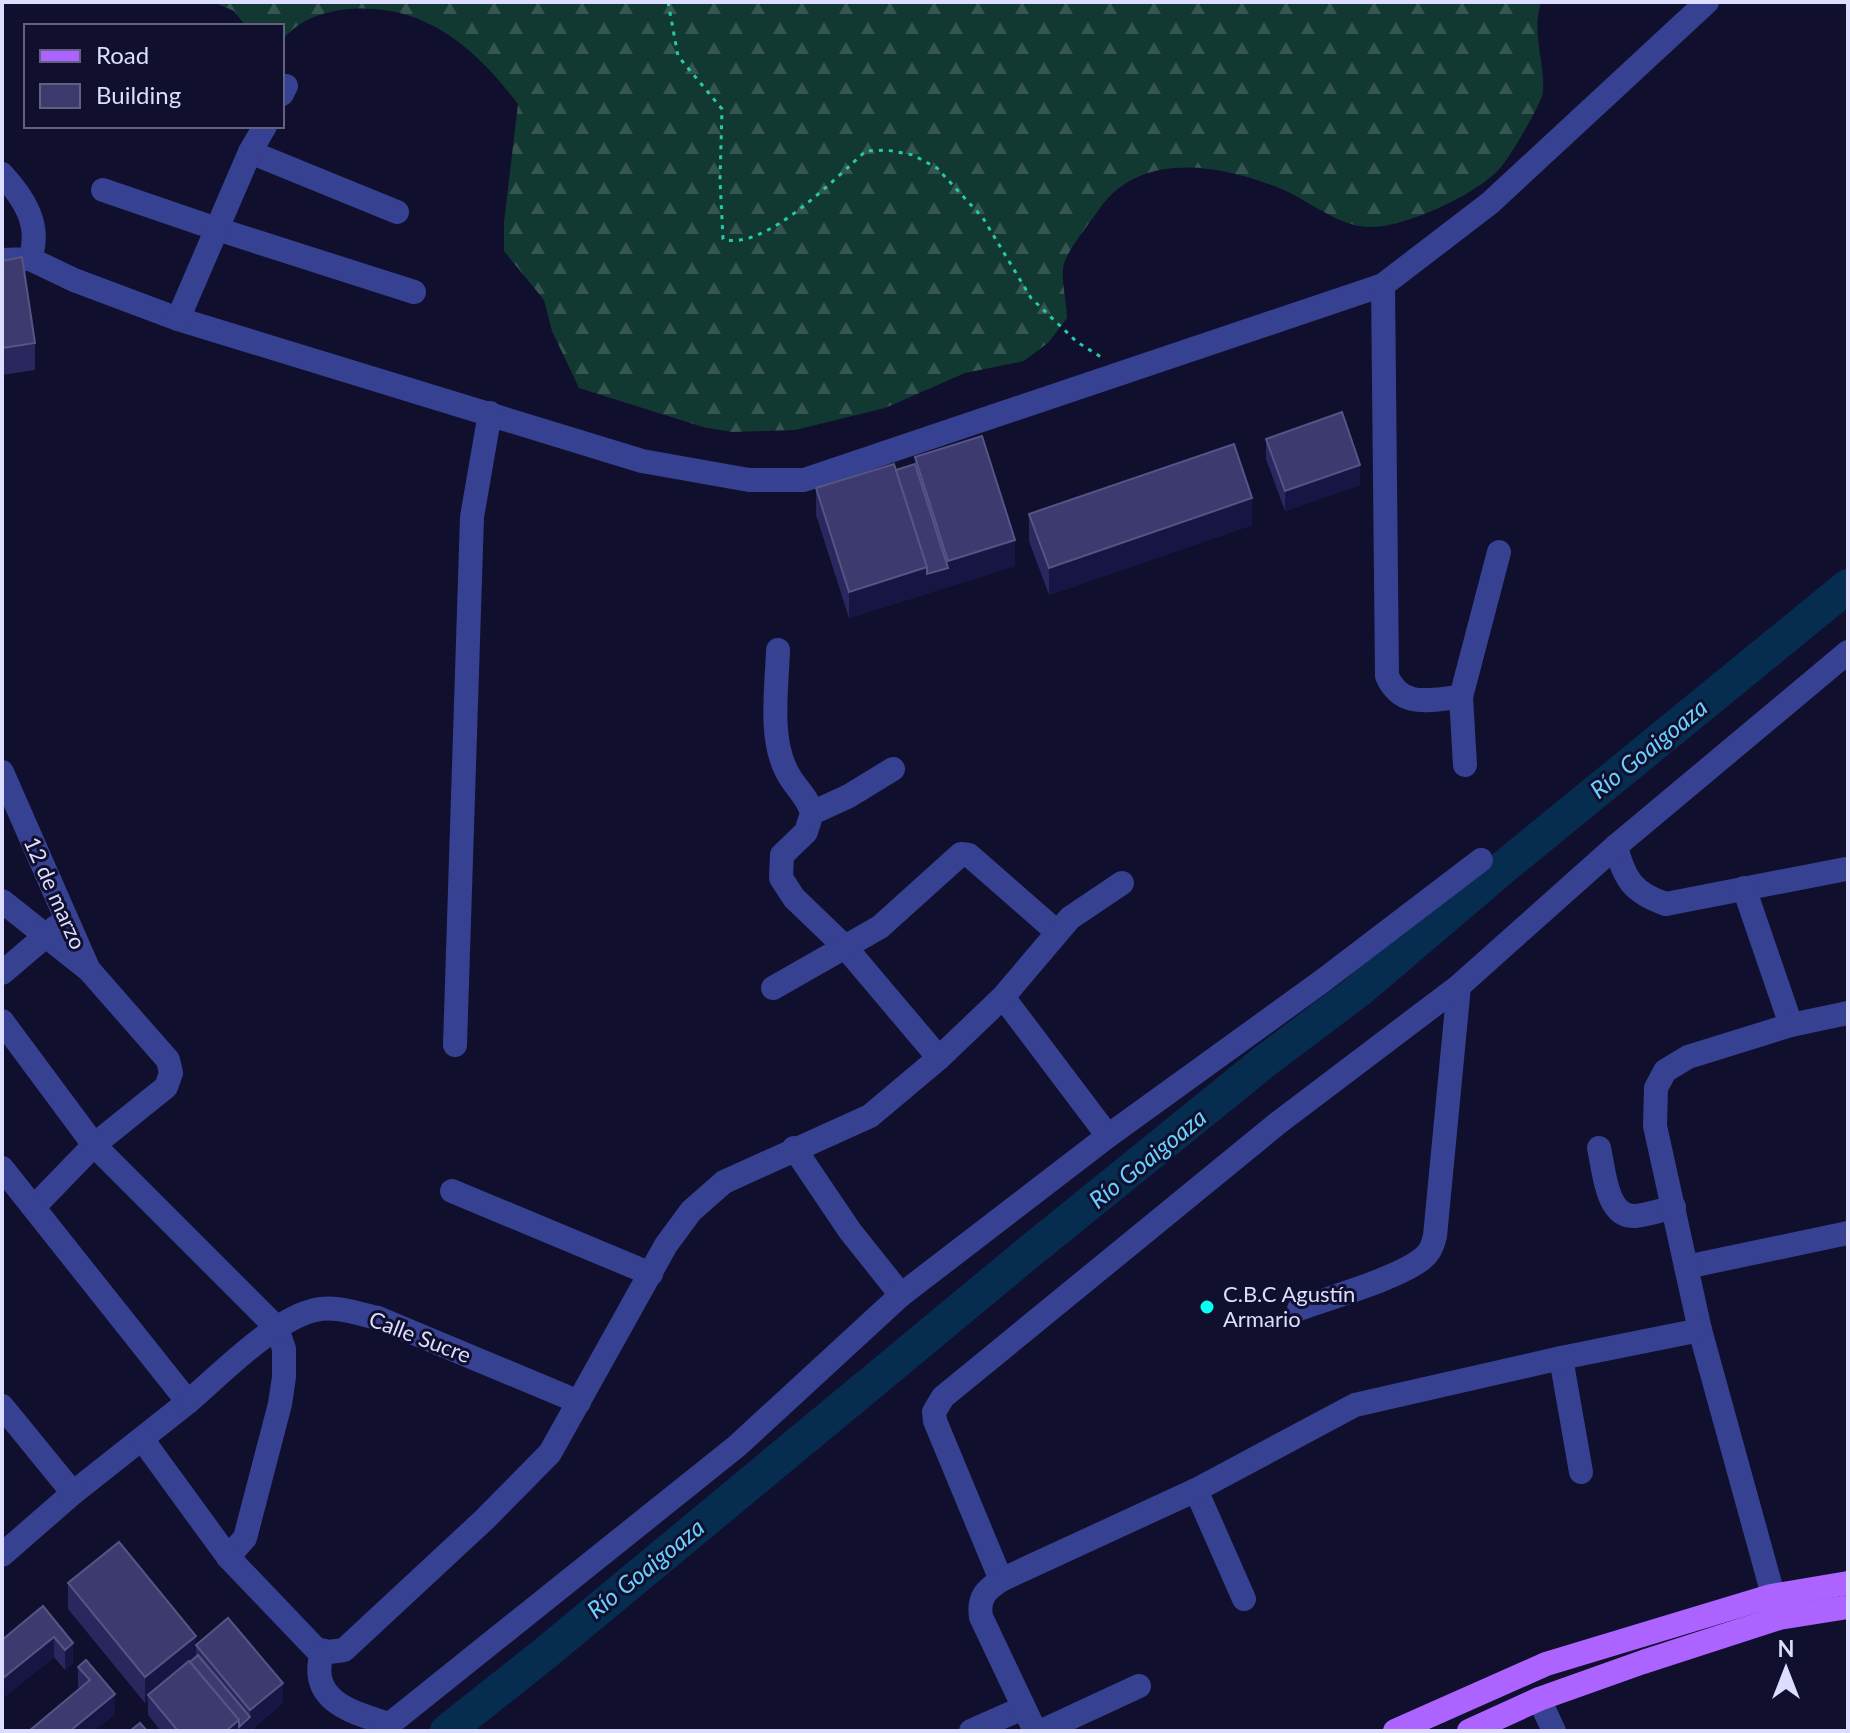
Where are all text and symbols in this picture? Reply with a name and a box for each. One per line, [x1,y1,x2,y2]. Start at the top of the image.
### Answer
legend [24,24,284,128]
text: Road [96,40,149,69]
text: Building [96,80,181,109]
water label: Río Goaigoaza [1584,692,1712,804]
street label: 12 de marzo [19,833,92,953]
water label: Río Goaigoaza [1083,1102,1211,1214]
place label: C.B.C Agustín Armario [1223,1280,1355,1332]
marker: C.B.C Agustín Armario [1198,1298,1216,1316]
street label: Calle Sucre [365,1305,475,1368]
water label: Río Goaigoaza [581,1512,709,1624]
north arrow [1746,1629,1826,1709]
text: N [1778,1635,1794,1662]

